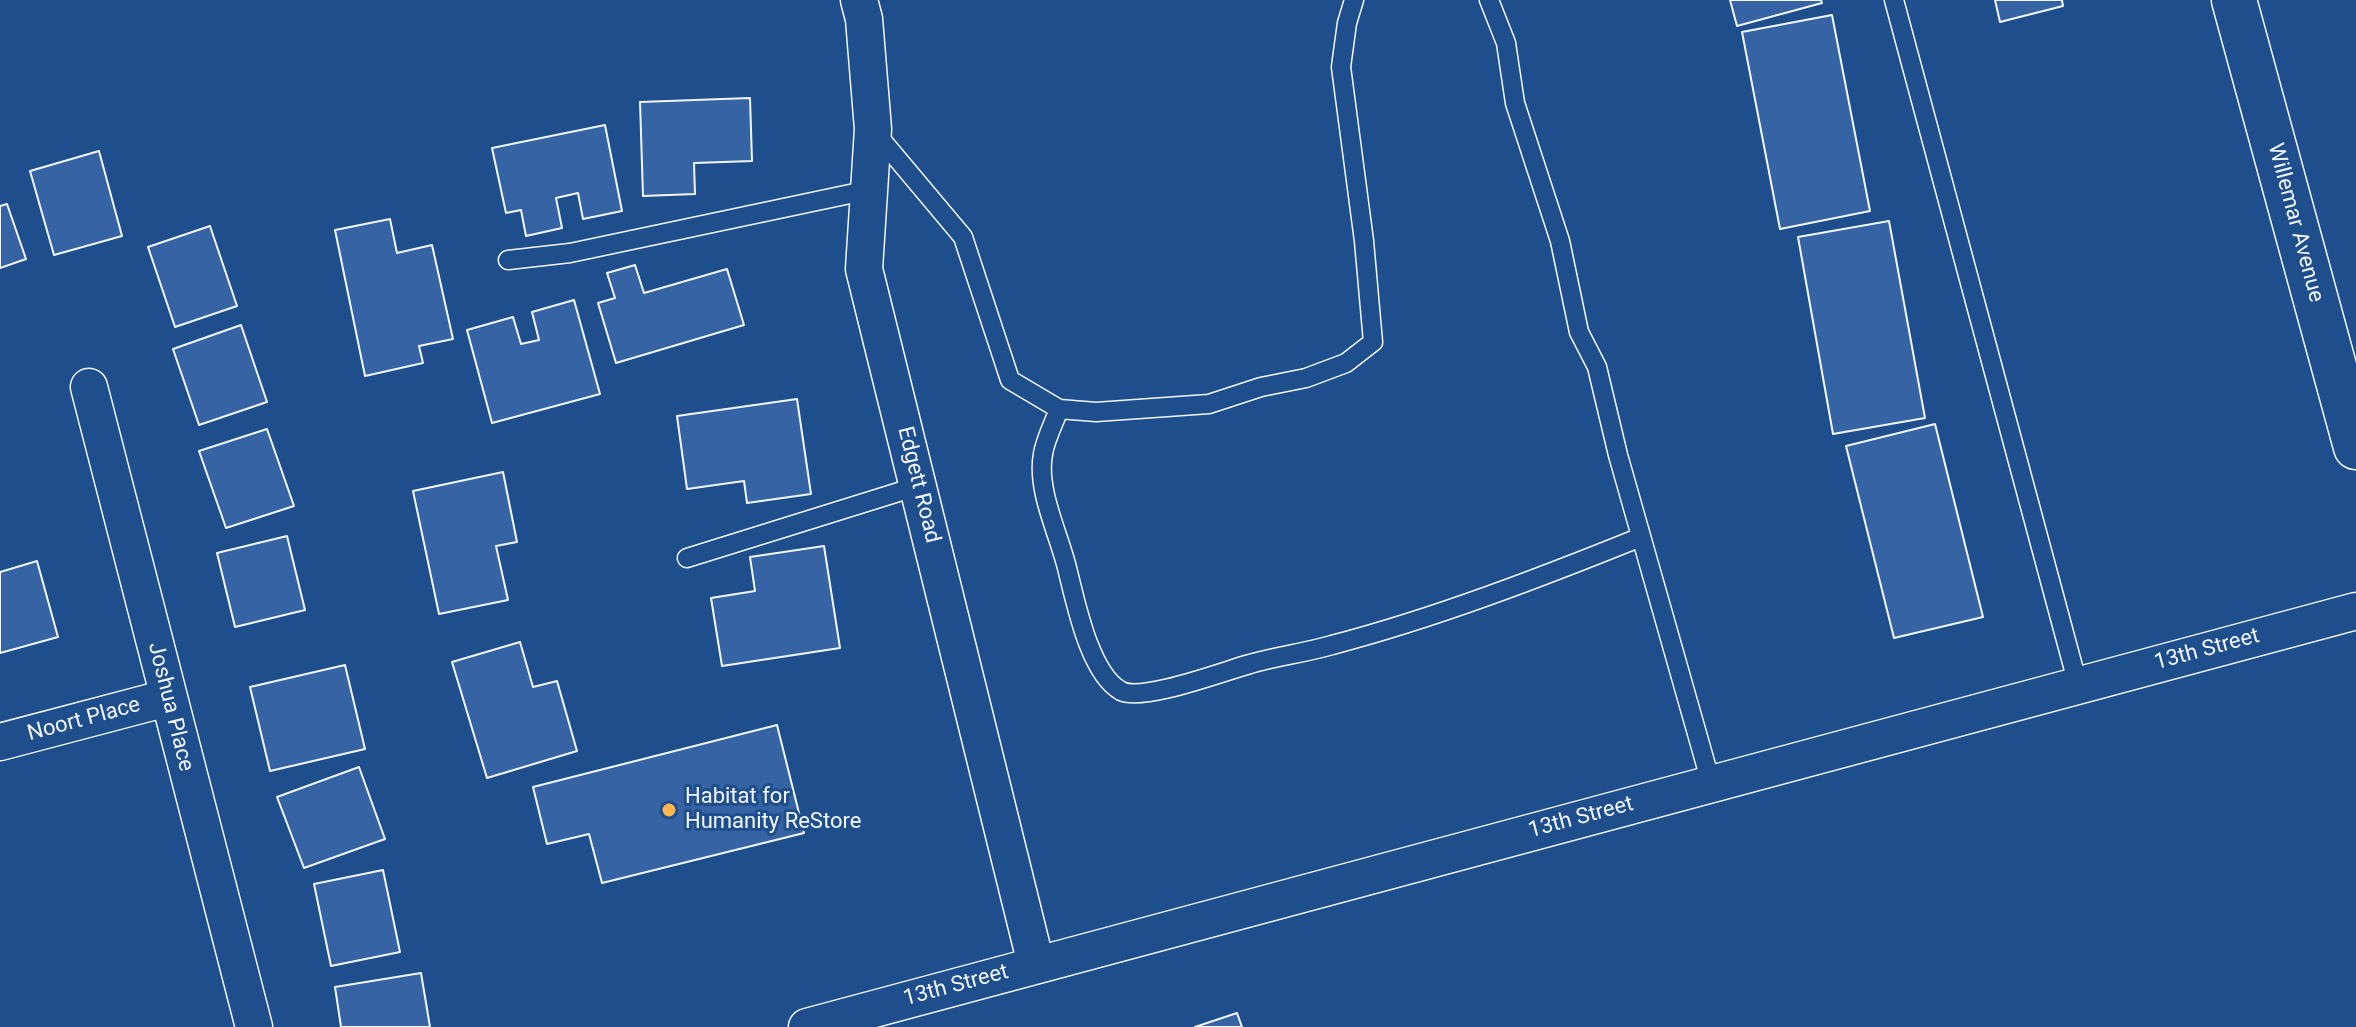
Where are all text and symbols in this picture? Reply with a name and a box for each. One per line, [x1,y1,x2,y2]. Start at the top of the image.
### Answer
street label: Willemar Avenue [2261,141,2329,305]
street label: Edgett Road [891,424,945,546]
street label: 13th Street [2152,623,2262,677]
street label: Joshua Place [141,640,199,774]
street label: Noort Place [25,692,143,748]
place label: Habitat for Humanity ReStore [685,784,861,836]
street label: 13th Street [1526,791,1636,845]
marker: Habitat for Humanity ReStore [660,801,678,819]
street label: 13th Street [901,959,1011,1013]

